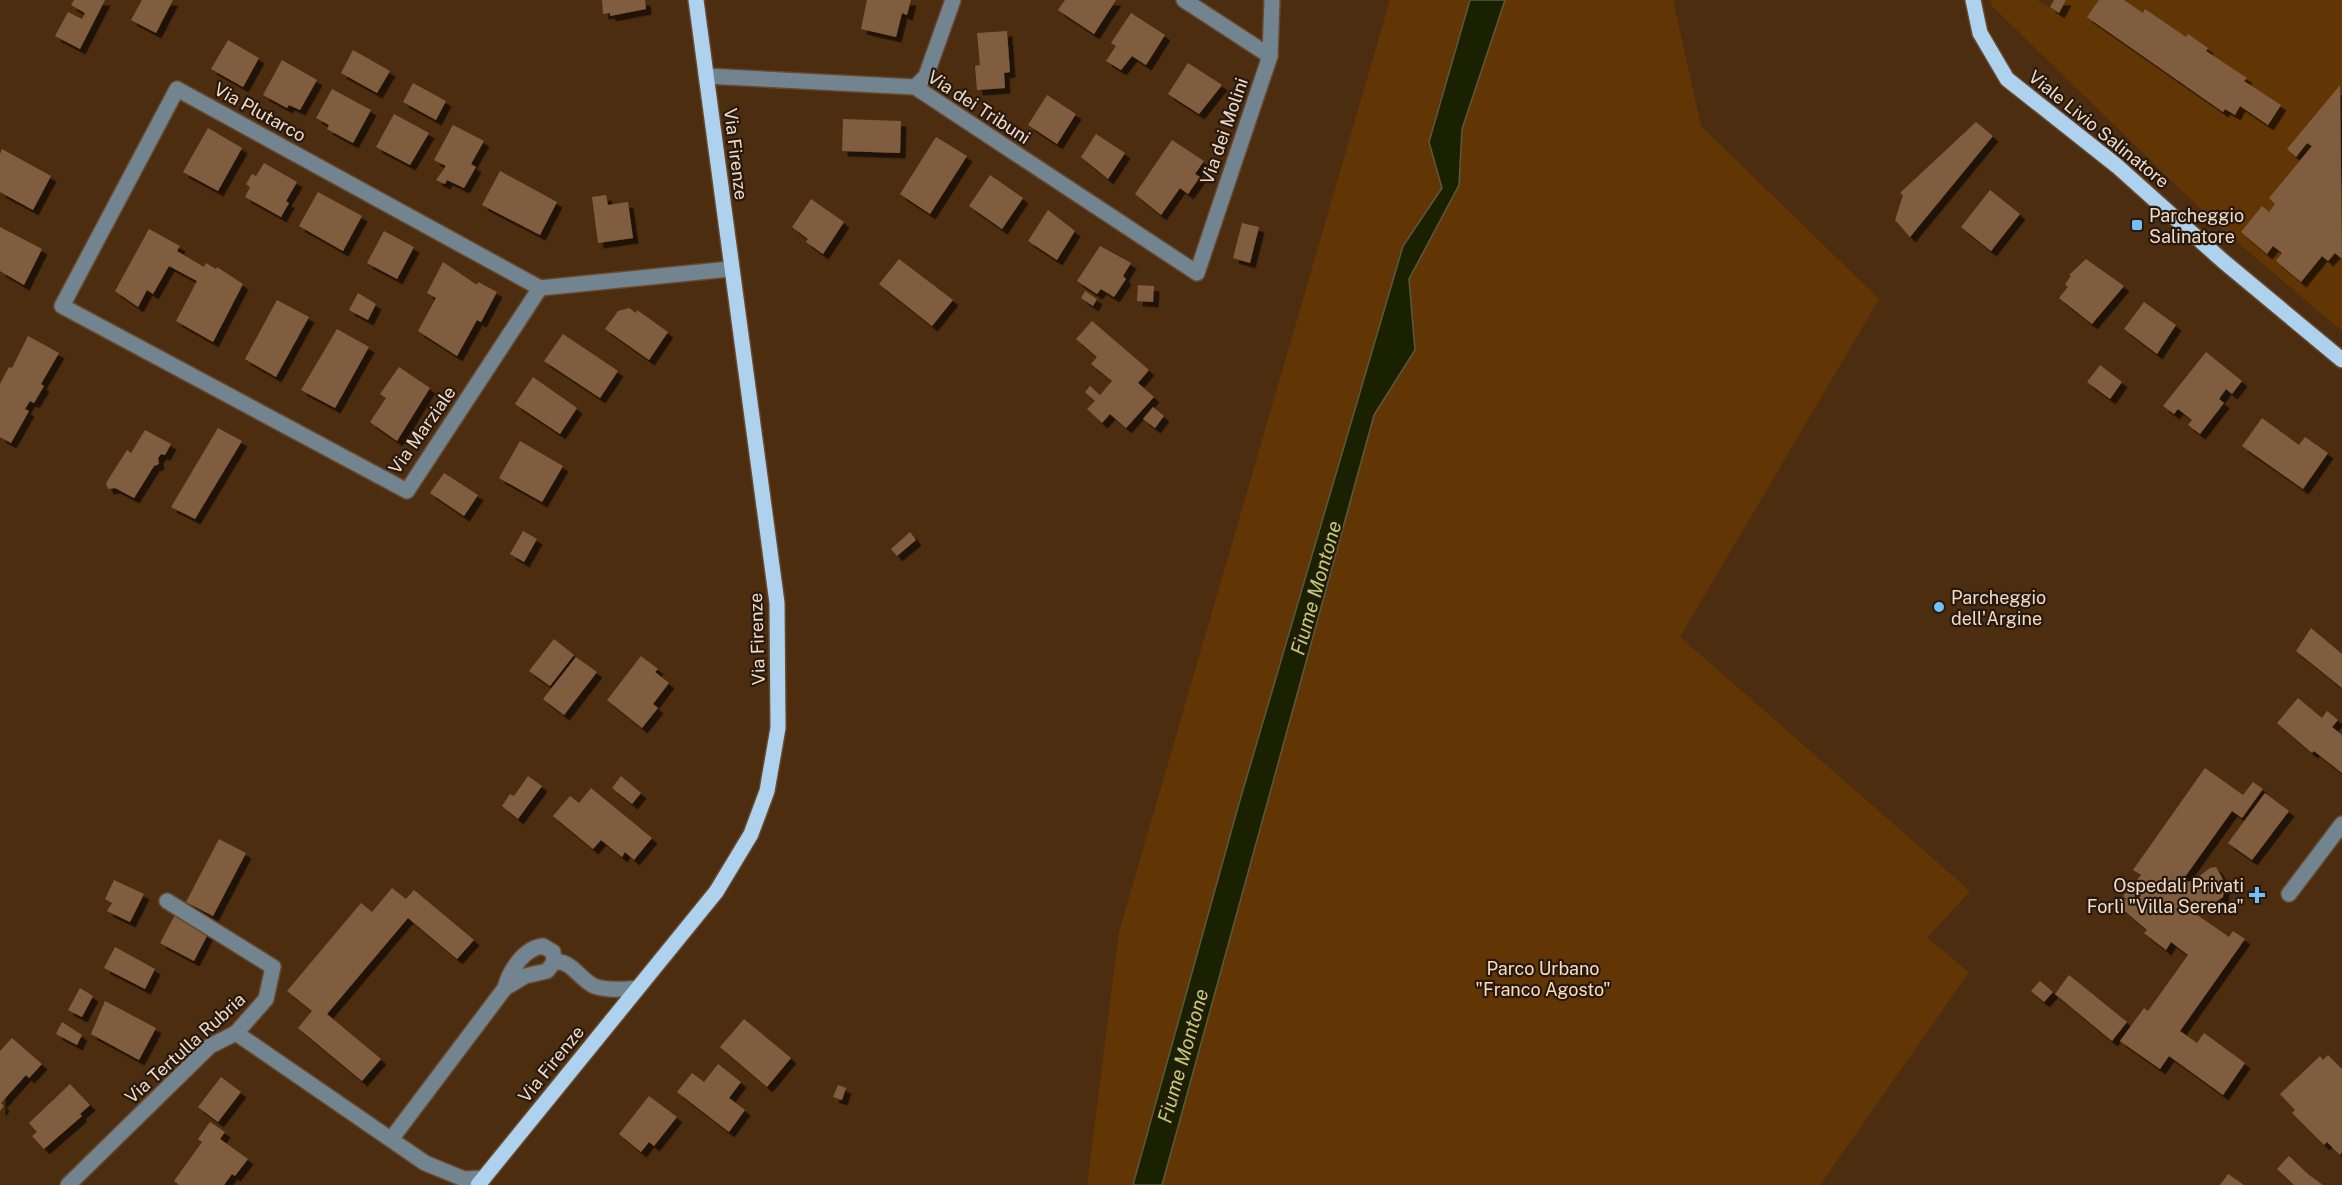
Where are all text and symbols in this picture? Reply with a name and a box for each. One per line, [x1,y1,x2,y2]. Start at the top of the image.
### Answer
street label: Via dei Tribuni [924,66,1034,148]
street label: Viale Livio Salinatore [2025,66,2173,192]
street label: Via dei Molini [1196,75,1252,187]
street label: Via Plutarco [210,78,310,146]
street label: Via Firenze [720,107,752,201]
place label: Parcheggio Salinatore [2149,205,2244,247]
marker: Parcheggio Salinatore [2130,218,2144,232]
street label: Via Marziale [384,382,460,478]
water label: Fiume Montone [1285,518,1347,658]
place label: Parcheggio dell'Argine [1951,587,2046,629]
street label: Via Firenze [745,592,769,686]
marker: Parcheggio dell'Argine [1932,600,1946,614]
place label: Ospedali Privati Forlì "Villa Serena" [2087,875,2244,917]
marker: Ospedali Privati Forlì "Villa Serena" [2248,886,2266,904]
park label: Parco Urbano "Franco Agosto" [1475,958,1611,1000]
water label: Fiume Montone [1152,986,1214,1126]
street label: Via Tertulla Rubria [121,989,249,1107]
street label: Via Firenze [514,1021,588,1107]

